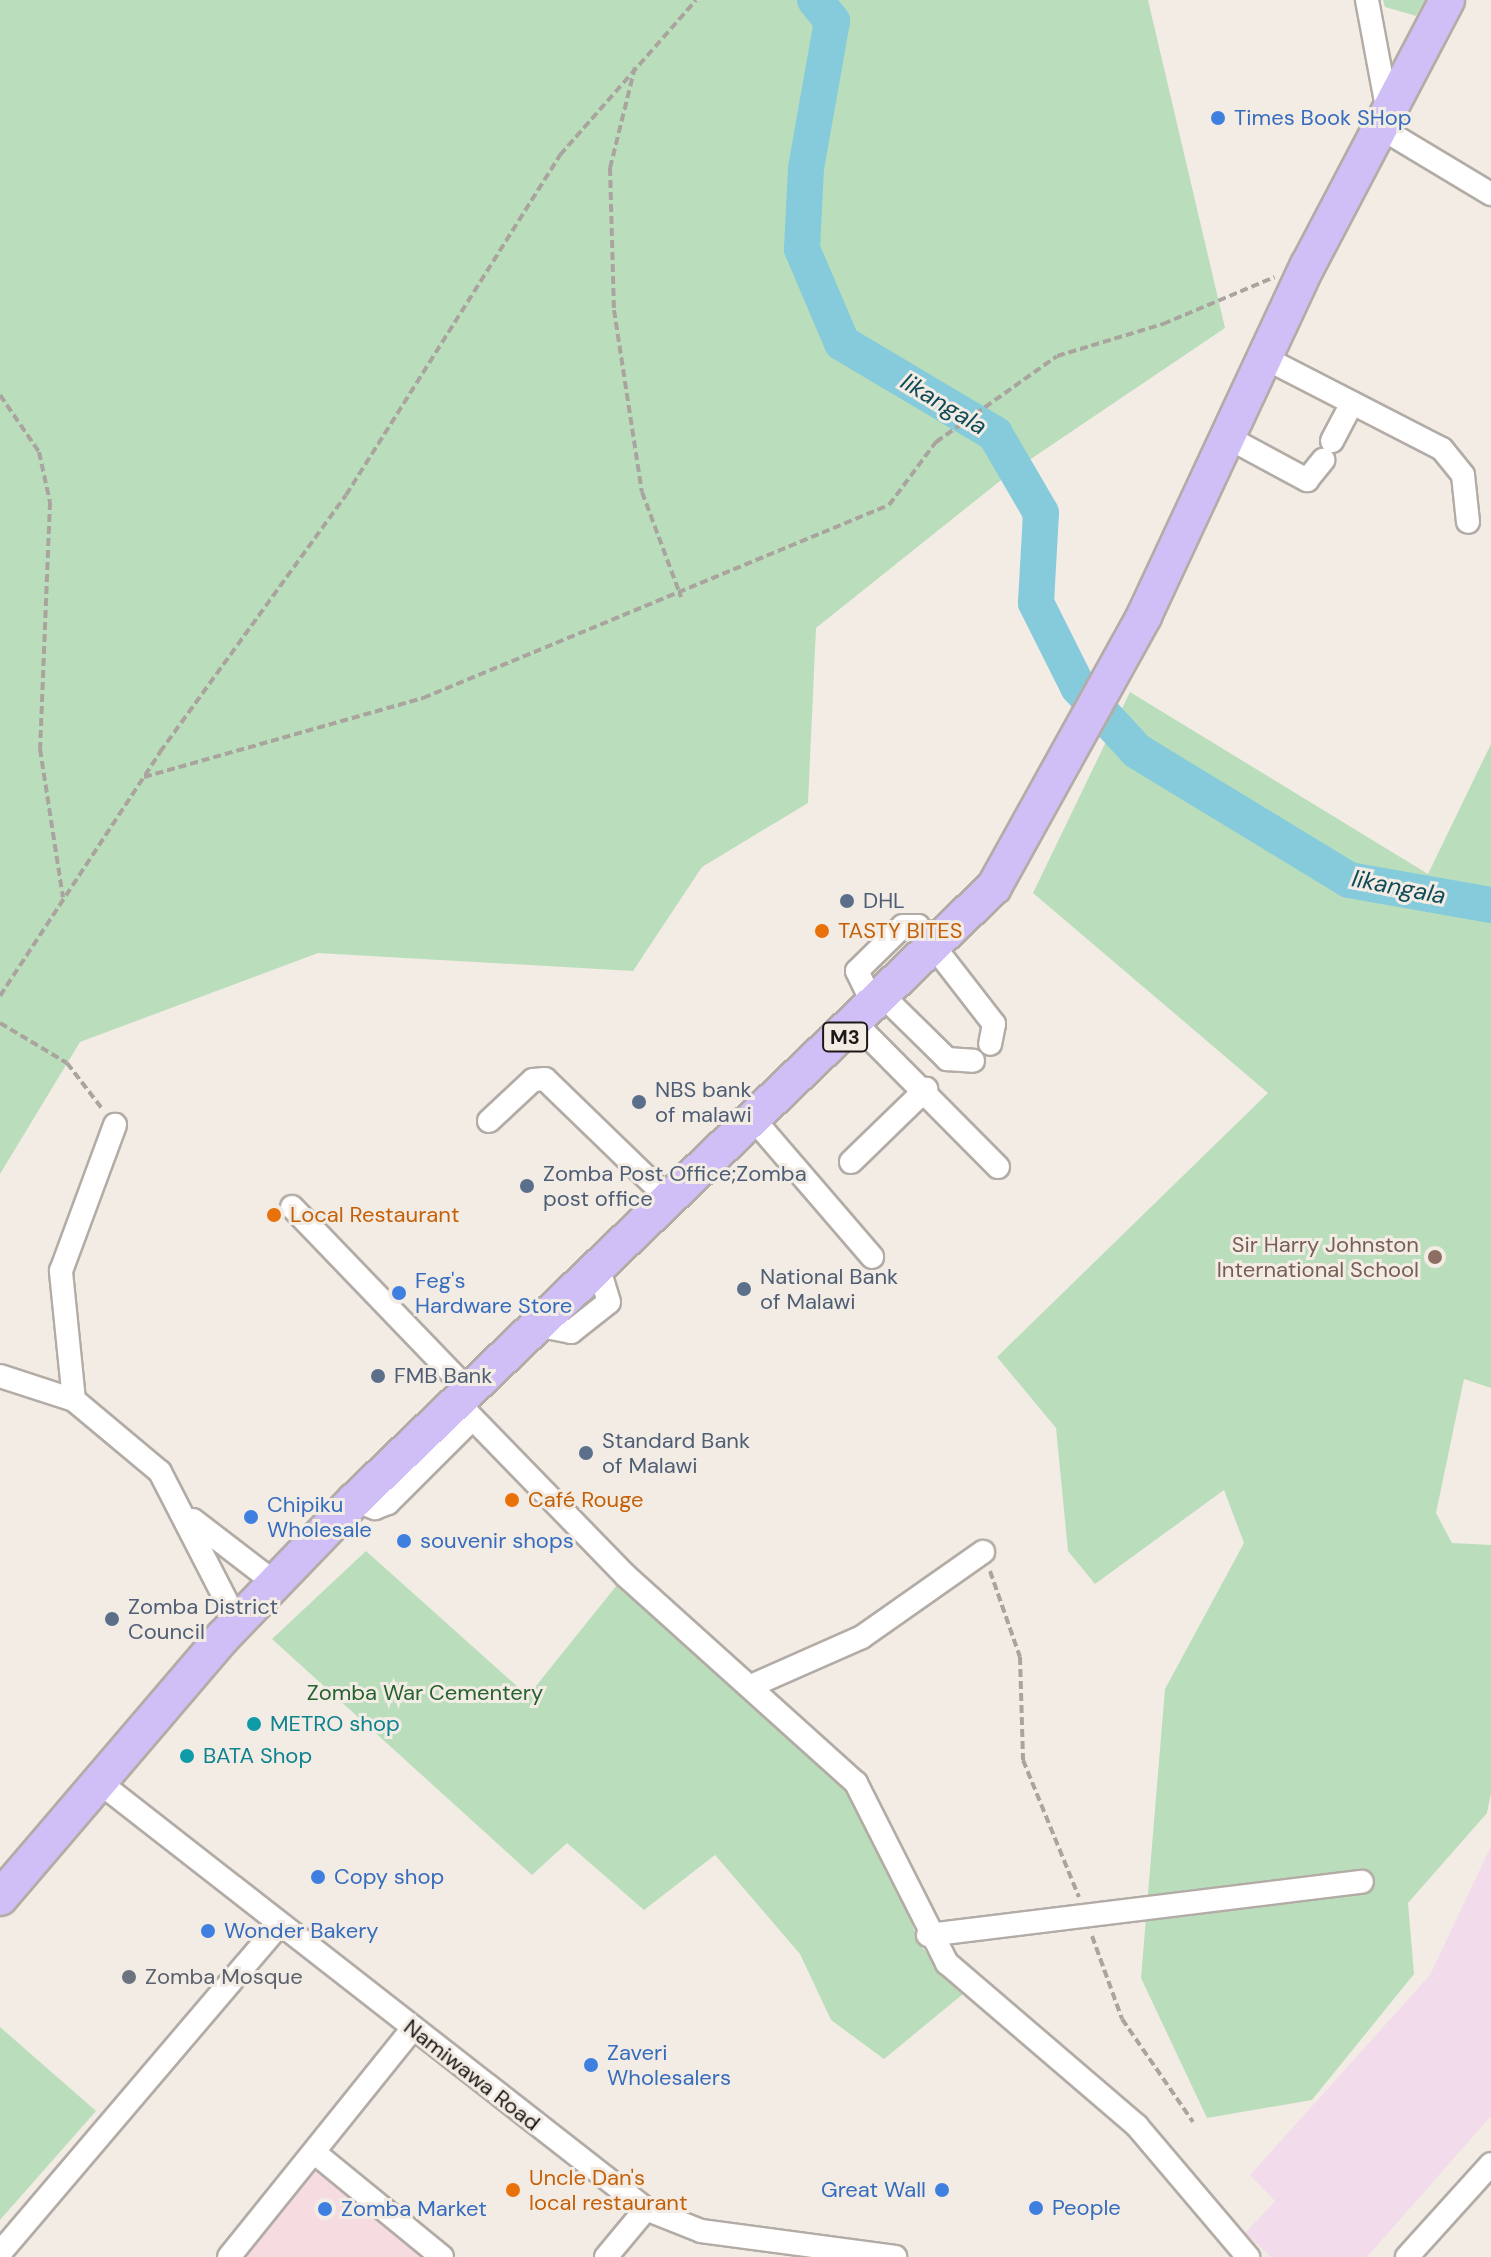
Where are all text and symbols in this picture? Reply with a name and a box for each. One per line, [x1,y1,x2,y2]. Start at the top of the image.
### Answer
place label: Times Book SHop [1234,105,1411,131]
marker: Times Book SHop [1209,109,1227,127]
water label: likangala [896,367,992,441]
water label: likangala [1350,864,1448,910]
place label: DHL [863,888,905,914]
marker: DHL [838,892,856,910]
place label: TASTY BITES [838,918,962,944]
marker: TASTY BITES [813,922,831,940]
road number: M3 [821,1021,869,1053]
place label: NBS bank of malawi [655,1076,752,1128]
marker: NBS bank of malawi [630,1093,648,1111]
place label: Zomba Post Office;Zomba post office [543,1160,807,1212]
marker: Zomba Post Office;Zomba post office [518,1177,536,1195]
place label: Local Restaurant [290,1202,460,1228]
marker: Local Restaurant [265,1206,283,1224]
place label: Sir Harry Johnston International School [1217,1231,1419,1282]
marker: Sir Harry Johnston International School [1426,1248,1444,1266]
place label: National Bank of Malawi [760,1263,898,1314]
place label: Feg's Hardware Store [415,1267,572,1318]
marker: National Bank of Malawi [735,1280,753,1298]
marker: Feg's Hardware Store [390,1284,408,1302]
place label: FMB Bank [394,1363,492,1389]
marker: FMB Bank [369,1367,387,1385]
place label: Standard Bank of Malawi [602,1427,750,1478]
marker: Standard Bank of Malawi [577,1444,595,1462]
place label: Café Rouge [528,1487,644,1513]
place label: Chipiku Wholesale [267,1491,372,1542]
marker: Café Rouge [503,1491,521,1509]
marker: Chipiku Wholesale [242,1508,260,1526]
place label: souvenir shops [420,1528,574,1554]
marker: souvenir shops [395,1532,413,1550]
place label: Zomba District Council [128,1593,278,1644]
marker: Zomba District Council [103,1610,121,1628]
park label: Zomba War Cementery [307,1680,543,1706]
place label: METRO shop [270,1711,400,1737]
marker: METRO shop [245,1715,263,1733]
place label: BATA Shop [203,1743,312,1769]
marker: BATA Shop [178,1747,196,1765]
place label: Copy shop [334,1864,444,1890]
marker: Copy shop [309,1868,327,1886]
place label: Wonder Bakery [224,1918,379,1944]
marker: Wonder Bakery [199,1922,217,1940]
place label: Zomba Mosque [145,1964,303,1990]
marker: Zomba Mosque [120,1968,138,1986]
street label: Namiwawa Road [399,2014,545,2136]
place label: Zaveri Wholesalers [607,2039,731,2090]
marker: Zaveri Wholesalers [582,2056,600,2074]
place label: Uncle Dan's local restaurant [529,2164,688,2216]
place label: Great Wall [821,2177,926,2203]
marker: Uncle Dan's local restaurant [504,2181,522,2199]
marker: Great Wall [933,2181,951,2199]
place label: People [1052,2195,1121,2221]
place label: Zomba Market [341,2196,487,2222]
marker: People [1027,2199,1045,2217]
marker: Zomba Market [316,2200,334,2218]

